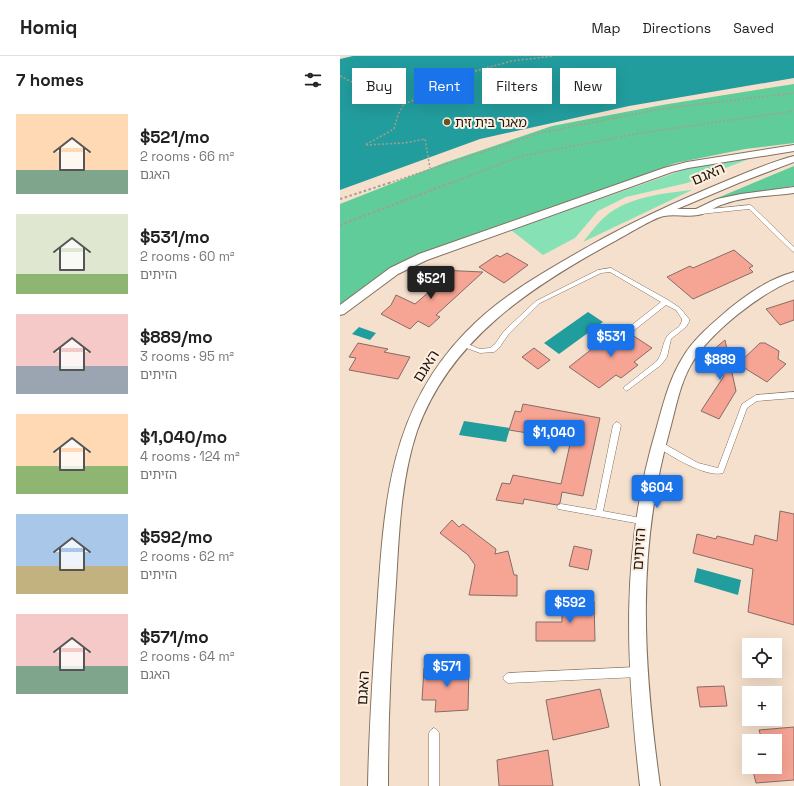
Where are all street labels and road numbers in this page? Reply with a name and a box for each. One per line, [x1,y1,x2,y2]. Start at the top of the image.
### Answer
street label: האגם [688,158,728,189]
street label: האגם [408,346,443,385]
street label: הזיתים [628,527,649,571]
street label: האגם [352,670,373,706]

